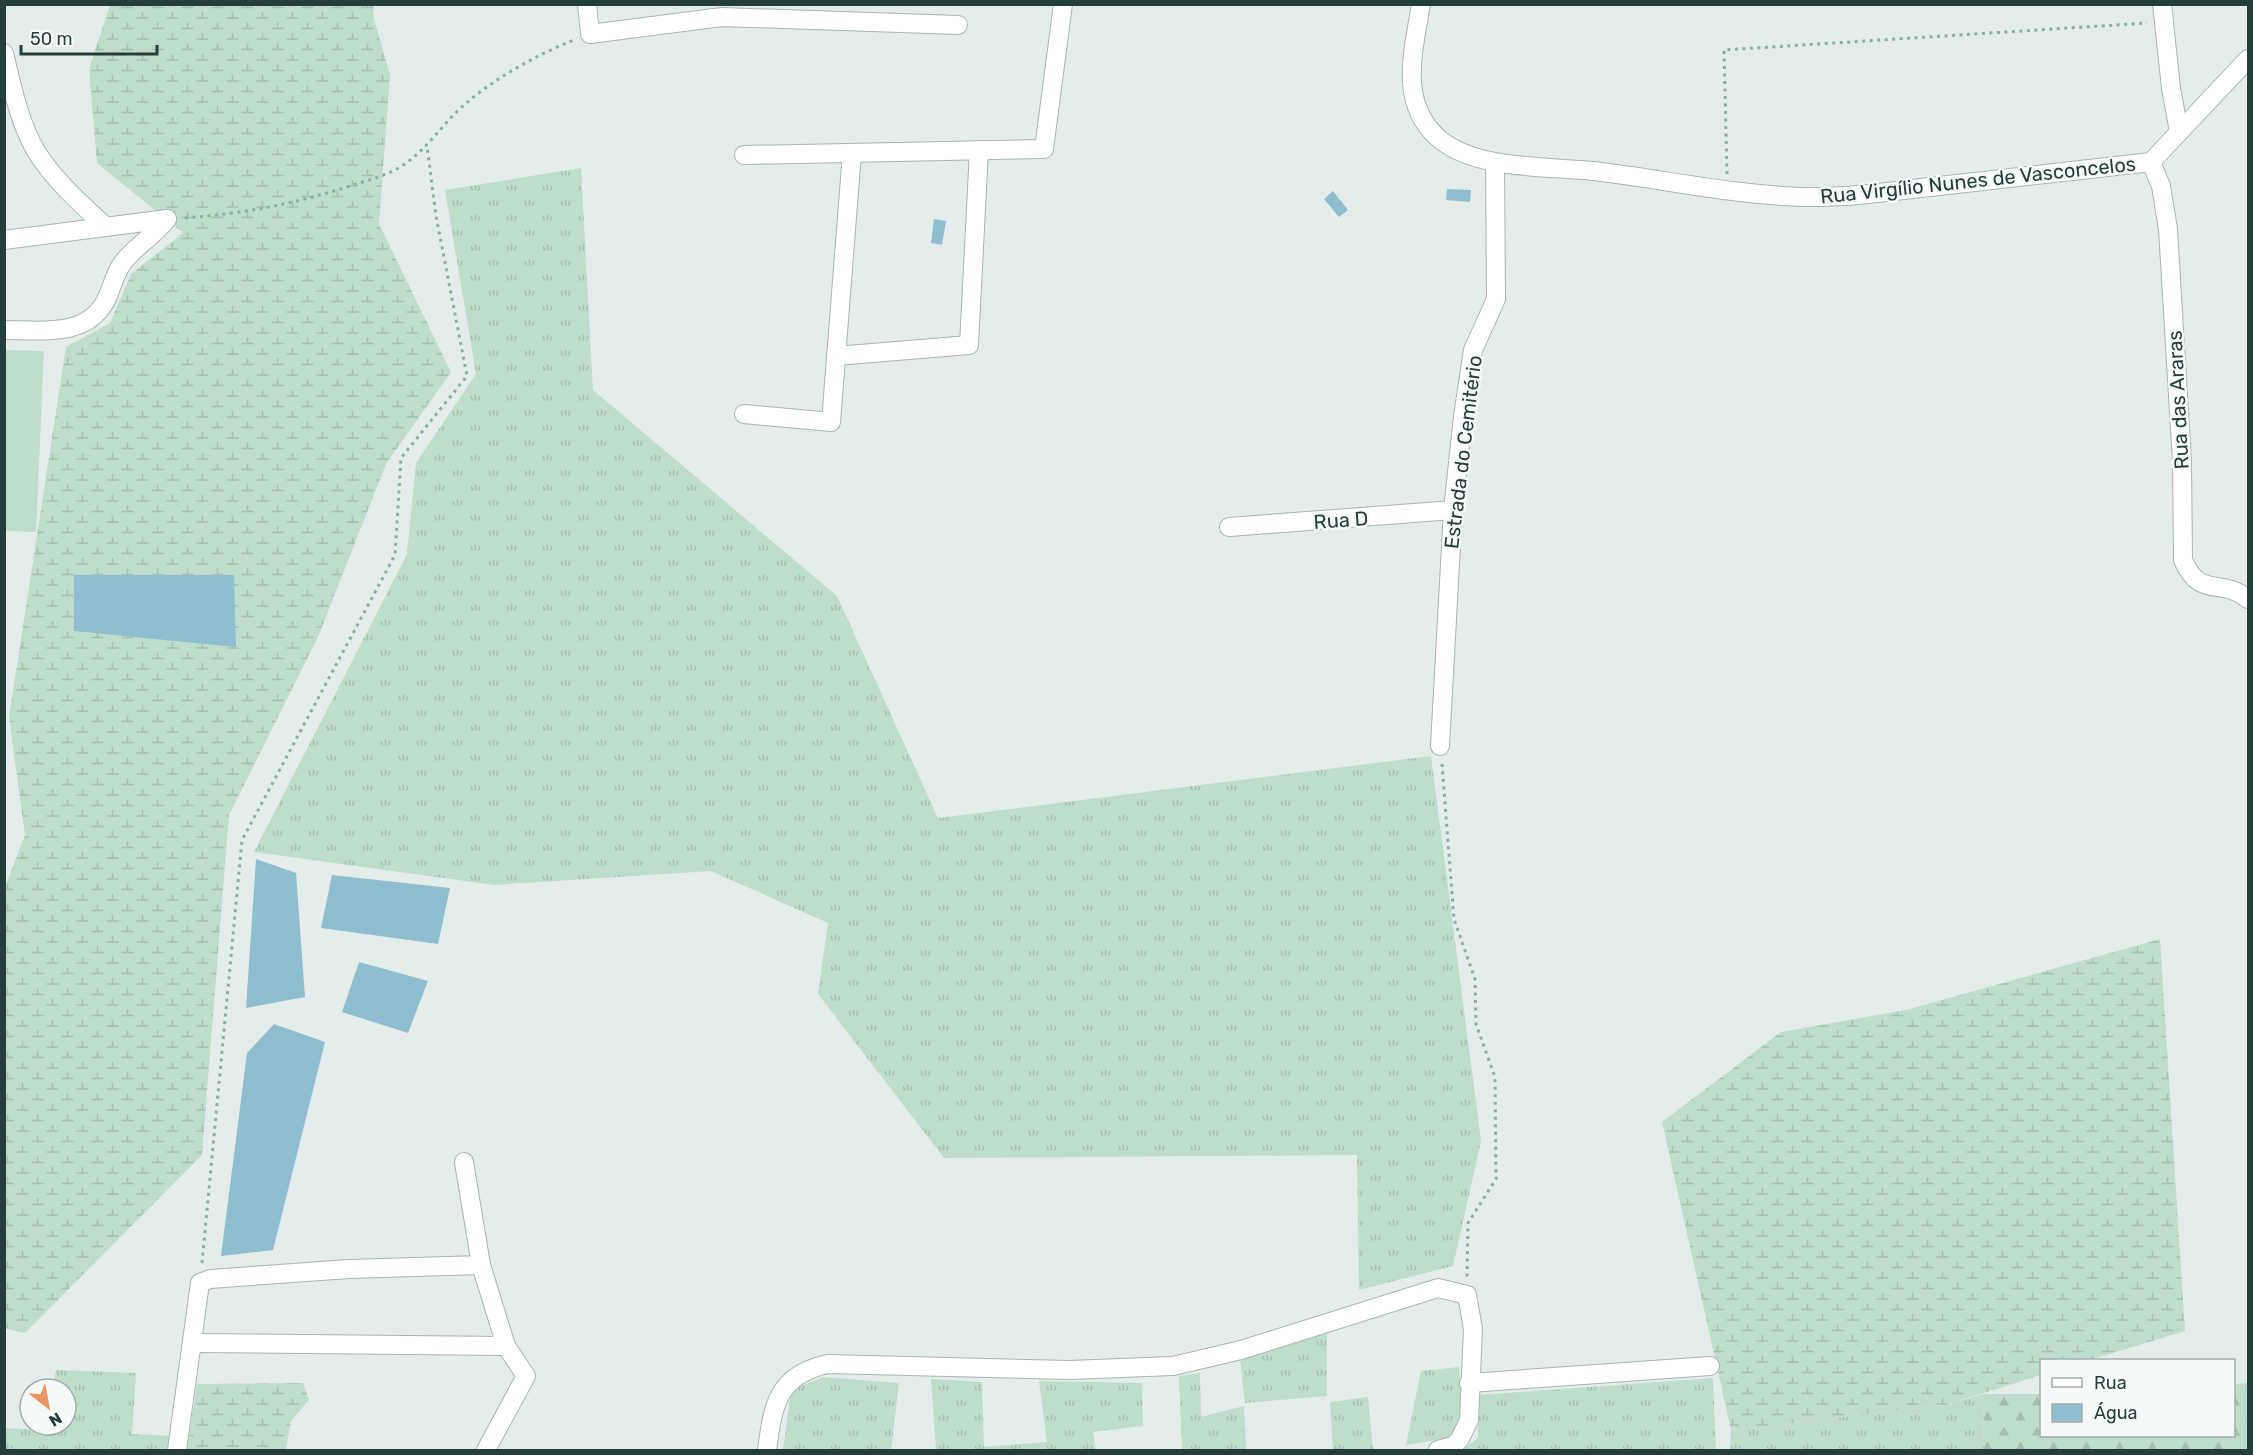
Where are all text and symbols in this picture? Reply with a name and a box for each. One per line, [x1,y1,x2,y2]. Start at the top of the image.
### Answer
scale bar [21,18,158,56]
text: 50 m [30,28,73,50]
street label: Rua Virgílio Nunes de Vasconcelos [1819,151,2137,209]
street label: Rua das Araras [2162,330,2194,470]
street label: Estrada do Cemitério [1439,354,1487,550]
street label: Rua D [1313,506,1369,534]
legend [2040,1359,2235,1437]
text: Rua [2094,1372,2127,1394]
north arrow [18,1377,78,1437]
text: Água [2094,1402,2137,1424]
text: N [46,1408,65,1431]

